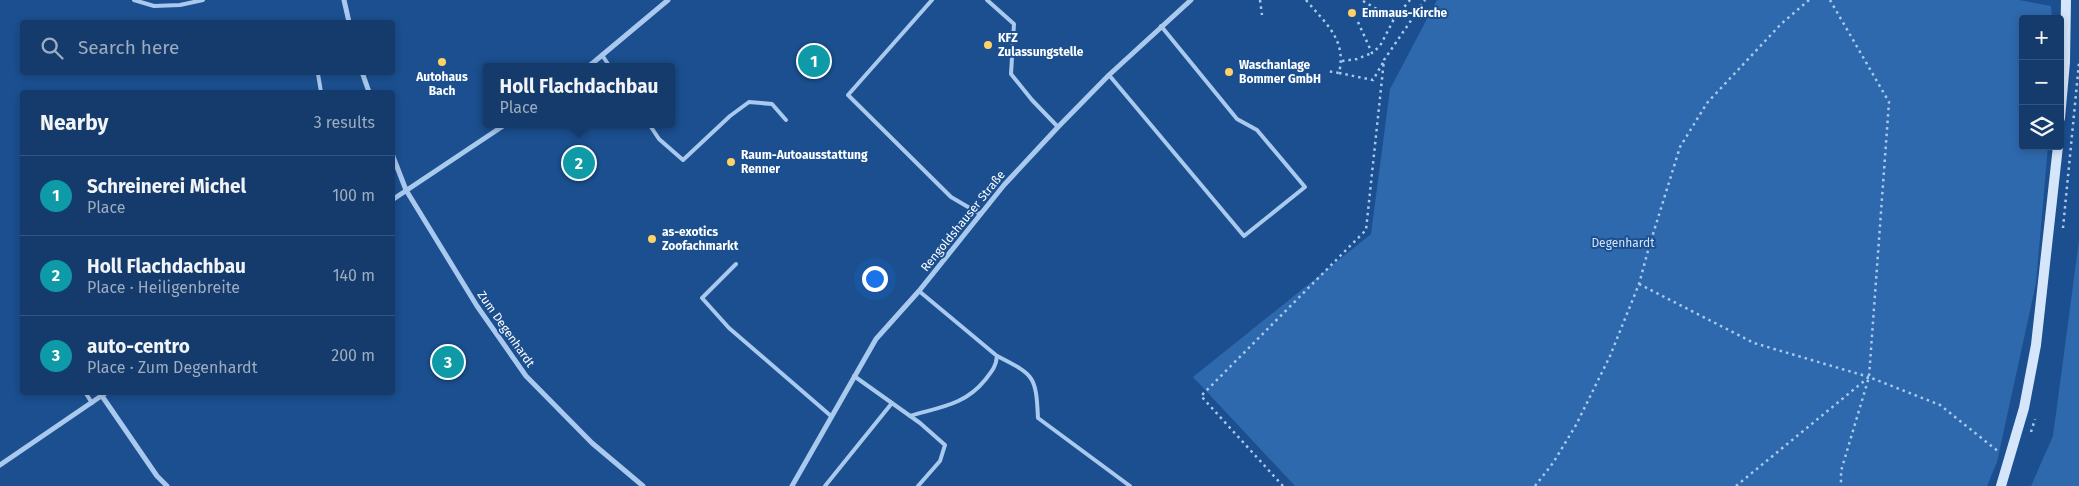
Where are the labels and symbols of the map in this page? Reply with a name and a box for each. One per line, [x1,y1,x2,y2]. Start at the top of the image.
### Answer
place label: Emmaus-Kirche [1362,6,1448,20]
marker: Emmaus-Kirche [1346,7,1358,19]
place label: KFZ Zulassungstelle [998,31,1084,59]
marker: KFZ Zulassungstelle [982,39,994,51]
pin: 1 [798,42,830,80]
marker: Autohaus Bach [436,56,448,68]
place label: Waschanlage Bommer GmbH [1239,58,1321,86]
marker: Waschanlage Bommer GmbH [1223,66,1235,78]
place label: Autohaus Bach [415,70,468,98]
pin: 2 [563,144,595,182]
place label: Raum-Autoausstattung Renner [741,148,868,176]
marker: Raum-Autoausstattung Renner [725,156,737,168]
street label: Rengoldshauser Straße [918,168,1008,274]
place label: as-exotics Zoofachmarkt [662,225,739,253]
marker: as-exotics Zoofachmarkt [646,233,658,245]
park label: Degenhardt [1591,236,1655,250]
your location [862,266,888,292]
street label: Zum Degenhardt [475,288,538,370]
pin: 3 [432,343,464,381]

